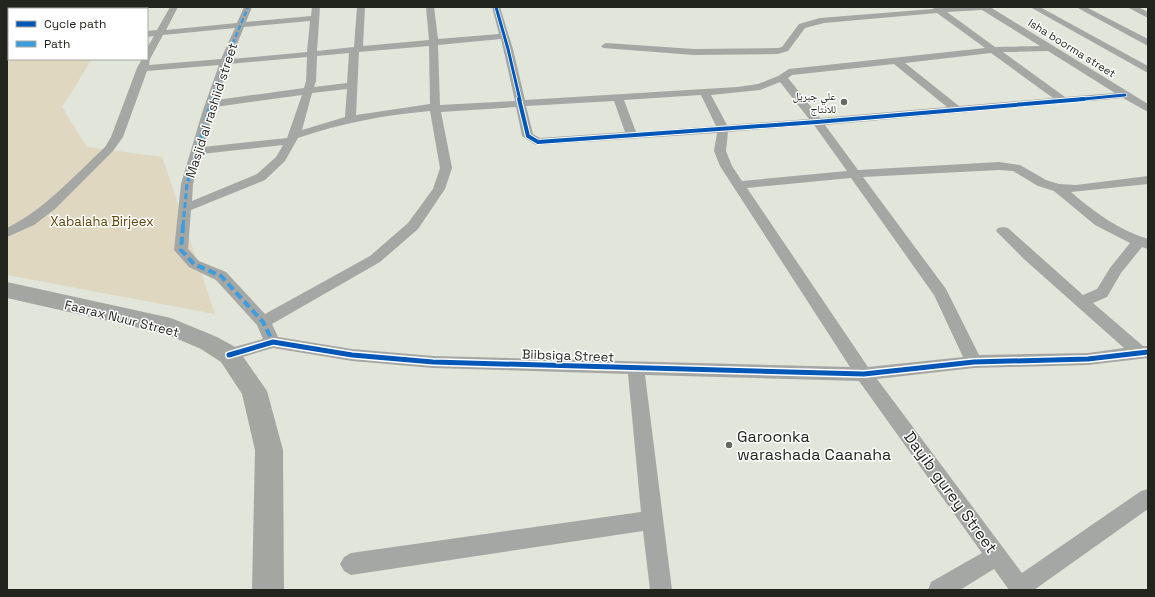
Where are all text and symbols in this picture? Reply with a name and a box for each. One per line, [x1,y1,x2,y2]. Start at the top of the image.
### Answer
legend [8,8,148,60]
street label: Isha boorma street [1026,15,1118,81]
text: Cycle path [44,16,106,32]
text: Path [44,36,70,52]
street label: Masjid al rashiid street [182,40,241,180]
place label: علي جبريل للانتاج [792,89,836,116]
marker: علي جبريل للانتاج [839,97,849,107]
park label: Xabalaha Birjeex [50,213,154,230]
street label: Faarax Nuur Street [63,296,181,341]
street label: Biibsiga Street [522,345,614,366]
place label: Garoonka warashada Caanaha [737,426,891,465]
street label: Dayib gurey Street [899,427,1002,557]
marker: Garoonka warashada Caanaha [724,440,734,450]

